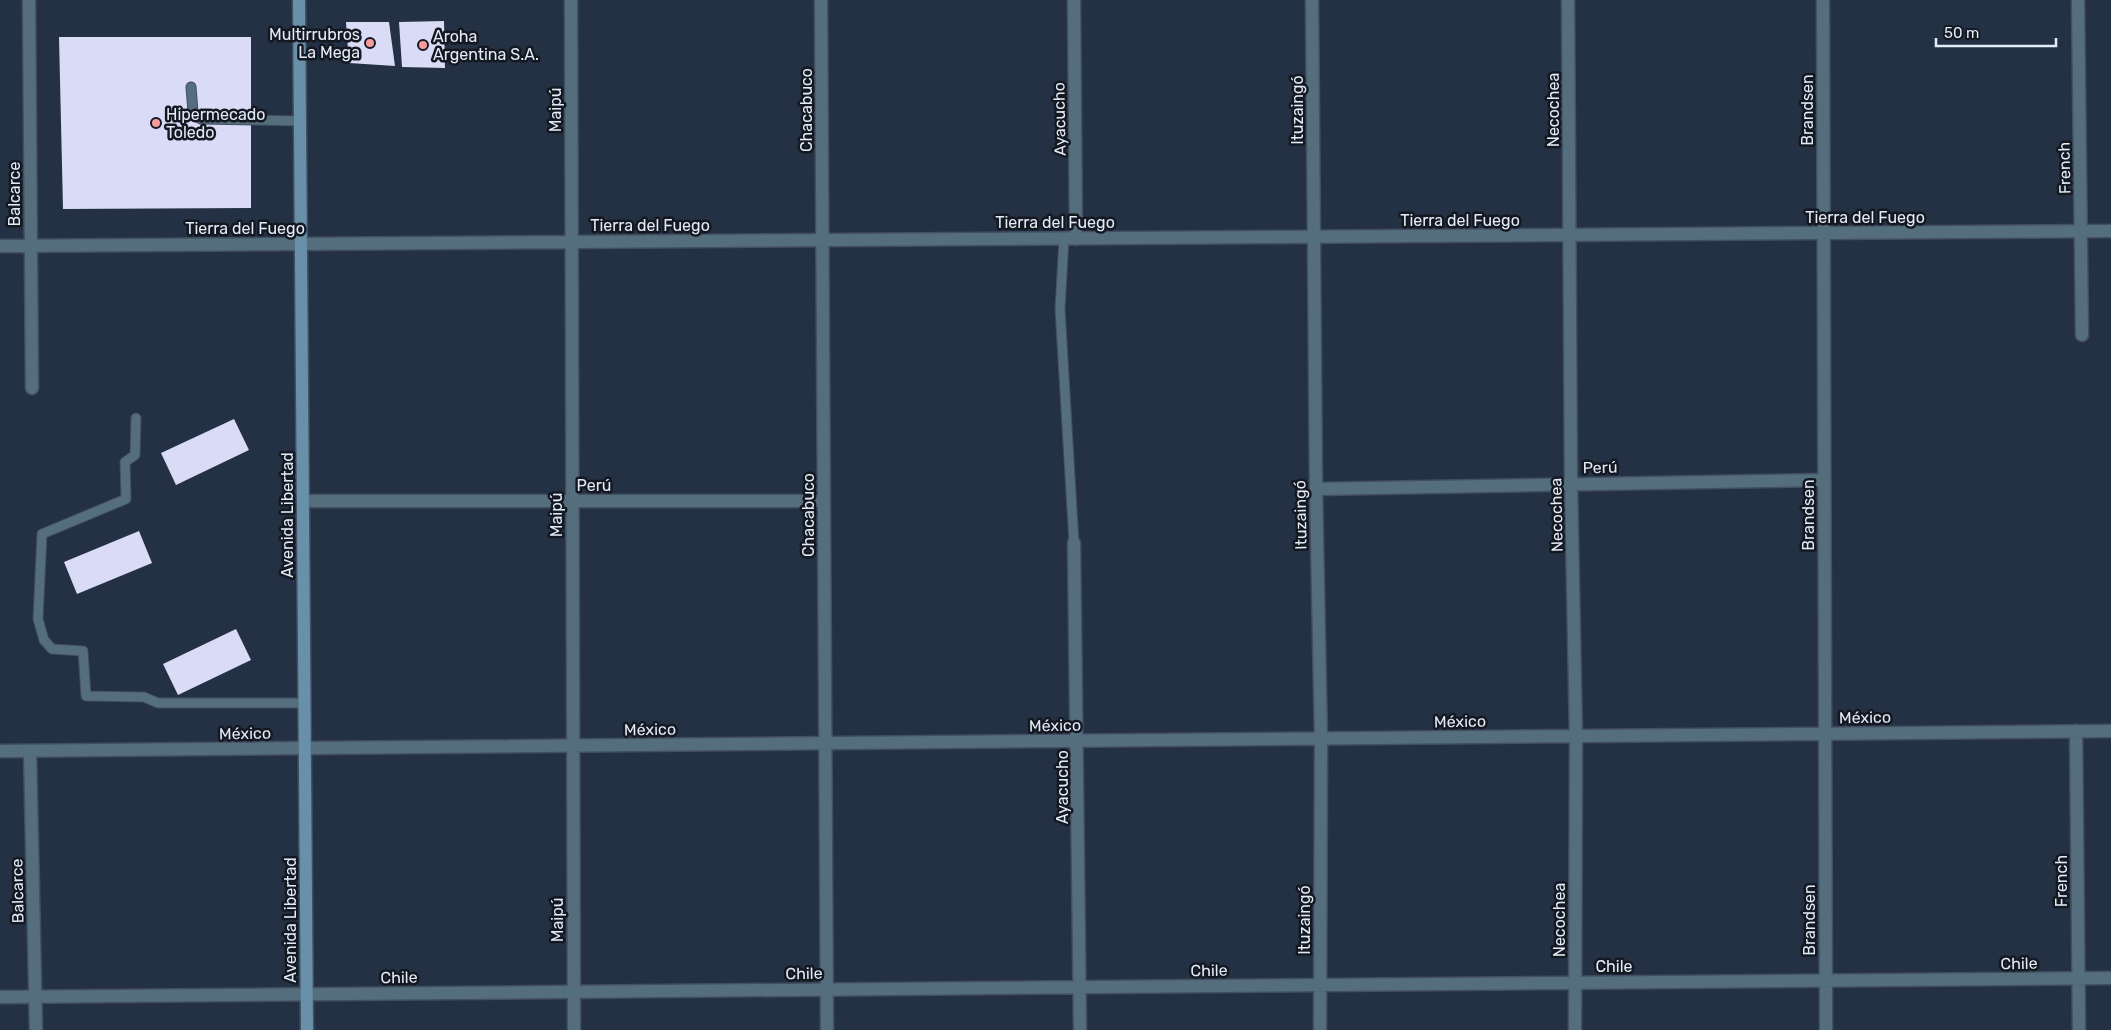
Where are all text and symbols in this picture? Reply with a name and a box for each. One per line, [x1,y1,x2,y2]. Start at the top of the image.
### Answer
scale bar [1936,15,2056,47]
text: 50 m [1944,24,1979,42]
place label: Multirrubros La Mega [269,25,360,62]
place label: Aroha Argentina S.A. [433,27,539,64]
marker: Multirrubros La Mega [364,37,376,49]
marker: Aroha Argentina S.A. [417,39,429,51]
street label: Chacabuco [797,68,816,152]
street label: Necochea [1544,73,1563,147]
street label: Brandsen [1798,74,1817,146]
street label: Ituzaingó [1288,75,1307,145]
street label: Ayacucho [1049,82,1070,156]
street label: Maipú [546,88,565,132]
place label: Hipermecado Toledo [166,105,265,142]
marker: Hipermecado Toledo [150,117,162,129]
street label: French [2055,142,2074,194]
street label: Balcarce [5,162,24,226]
street label: Tierra del Fuego [1805,208,1925,227]
street label: Tierra del Fuego [1400,211,1520,230]
street label: Tierra del Fuego [995,213,1115,232]
street label: Tierra del Fuego [590,216,710,235]
street label: Tierra del Fuego [185,219,305,238]
street label: Avenida Libertad [278,452,297,578]
street label: Perú [1582,458,1618,477]
street label: Chacabuco [799,473,818,557]
street label: Perú [577,476,611,495]
street label: Necochea [1546,478,1567,552]
street label: Brandsen [1799,479,1818,551]
street label: Ituzaingó [1290,480,1311,550]
street label: Maipú [547,493,566,537]
street label: México [1839,708,1891,727]
street label: México [1434,712,1486,731]
street label: México [1029,716,1081,735]
street label: México [624,720,676,739]
street label: México [219,724,271,743]
street label: Ayacucho [1053,750,1072,824]
street label: French [2052,855,2071,907]
street label: Avenida Libertad [281,857,300,983]
street label: Balcarce [7,858,28,924]
street label: Necochea [1550,883,1569,957]
street label: Brandsen [1800,884,1819,956]
street label: Ituzaingó [1295,885,1314,955]
street label: Maipú [548,898,567,942]
street label: Chile [2000,954,2038,973]
street label: Chile [1595,957,1633,976]
street label: Chile [1190,961,1228,980]
street label: Chile [785,964,823,983]
street label: Chile [380,968,418,987]

